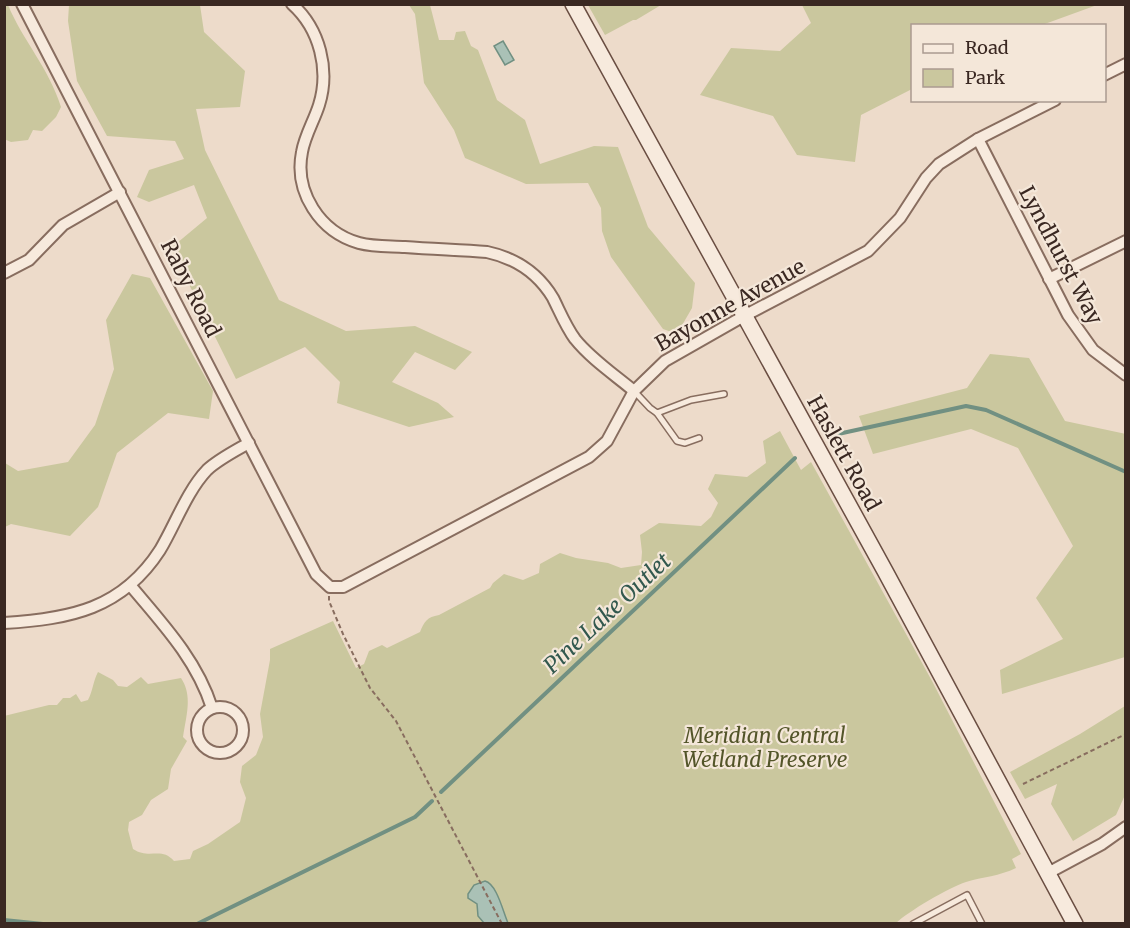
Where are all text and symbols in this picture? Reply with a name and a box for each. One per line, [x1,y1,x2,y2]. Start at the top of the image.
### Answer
legend [911,24,1106,102]
text: Road [965,36,1009,59]
text: Park [965,66,1006,89]
street label: Lyndhurst Way [1013,181,1109,330]
street label: Raby Road [155,234,227,342]
street label: Bayonne Avenue [650,253,810,357]
street label: Haslett Road [801,390,887,516]
water label: Pine Lake Outlet [538,547,677,679]
park label: Meridian Central Wetland Preserve [682,722,848,773]

